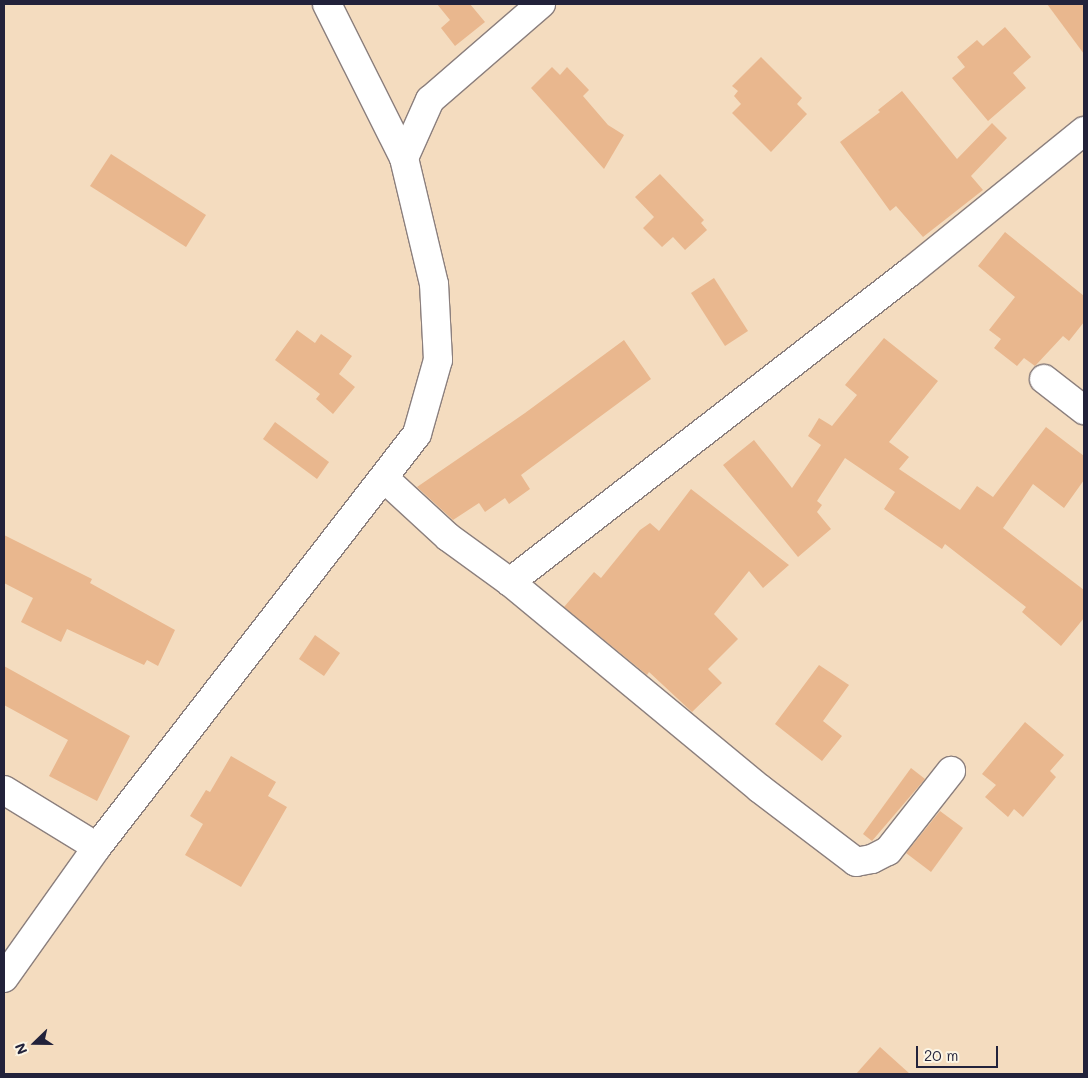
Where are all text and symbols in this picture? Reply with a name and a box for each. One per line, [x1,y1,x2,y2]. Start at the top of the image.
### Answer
north arrow [10,1018,60,1068]
scale bar [918,1036,1000,1068]
text: N [10,1040,31,1057]
text: 20 m [924,1045,958,1065]

